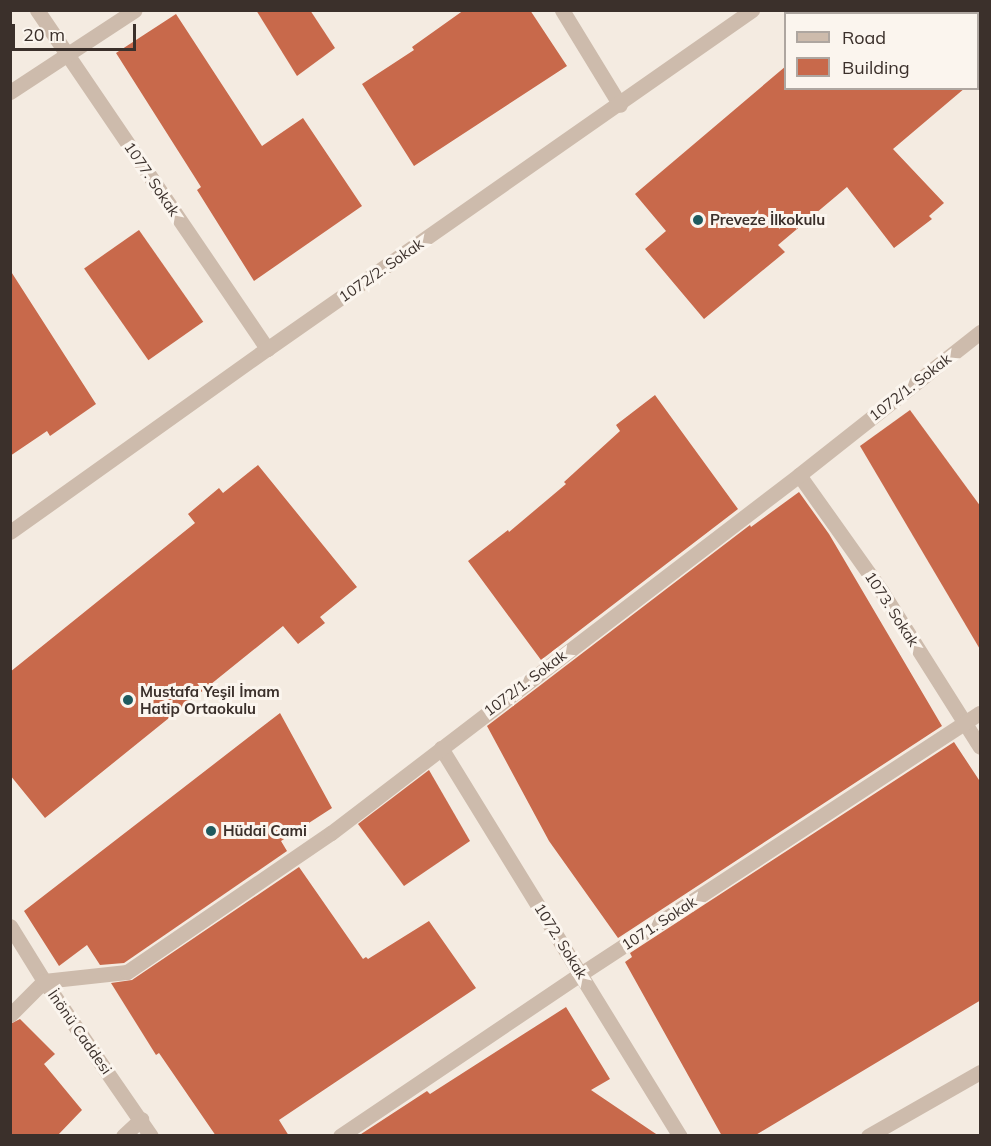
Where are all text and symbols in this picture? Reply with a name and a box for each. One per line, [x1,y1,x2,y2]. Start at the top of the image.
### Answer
scale bar [15,12,140,50]
legend [784,12,979,90]
text: 20 m [23,23,65,46]
text: Road [842,26,886,49]
text: Building [842,56,910,79]
street label: 1077. Sokak [121,138,183,220]
place label: Preveze İlkokulu [710,211,825,229]
marker: Preveze İlkokulu [691,213,705,227]
street label: 1072/2. Sokak [335,234,427,306]
street label: 1072/1. Sokak [865,349,955,425]
street label: 1073. Sokak [861,568,923,650]
street label: 1072/1. Sokak [480,646,570,720]
place label: Mustafa Yeşil İmam Hatip Ortaokulu [140,682,280,717]
marker: Mustafa Yeşil İmam Hatip Ortaokulu [121,693,135,707]
place label: Hüdai Cami [223,822,307,840]
marker: Hüdai Cami [204,824,218,838]
street label: 1071. Sokak [618,892,700,954]
street label: 1072. Sokak [531,900,591,982]
street label: İnönü Caddesi [44,986,116,1078]

